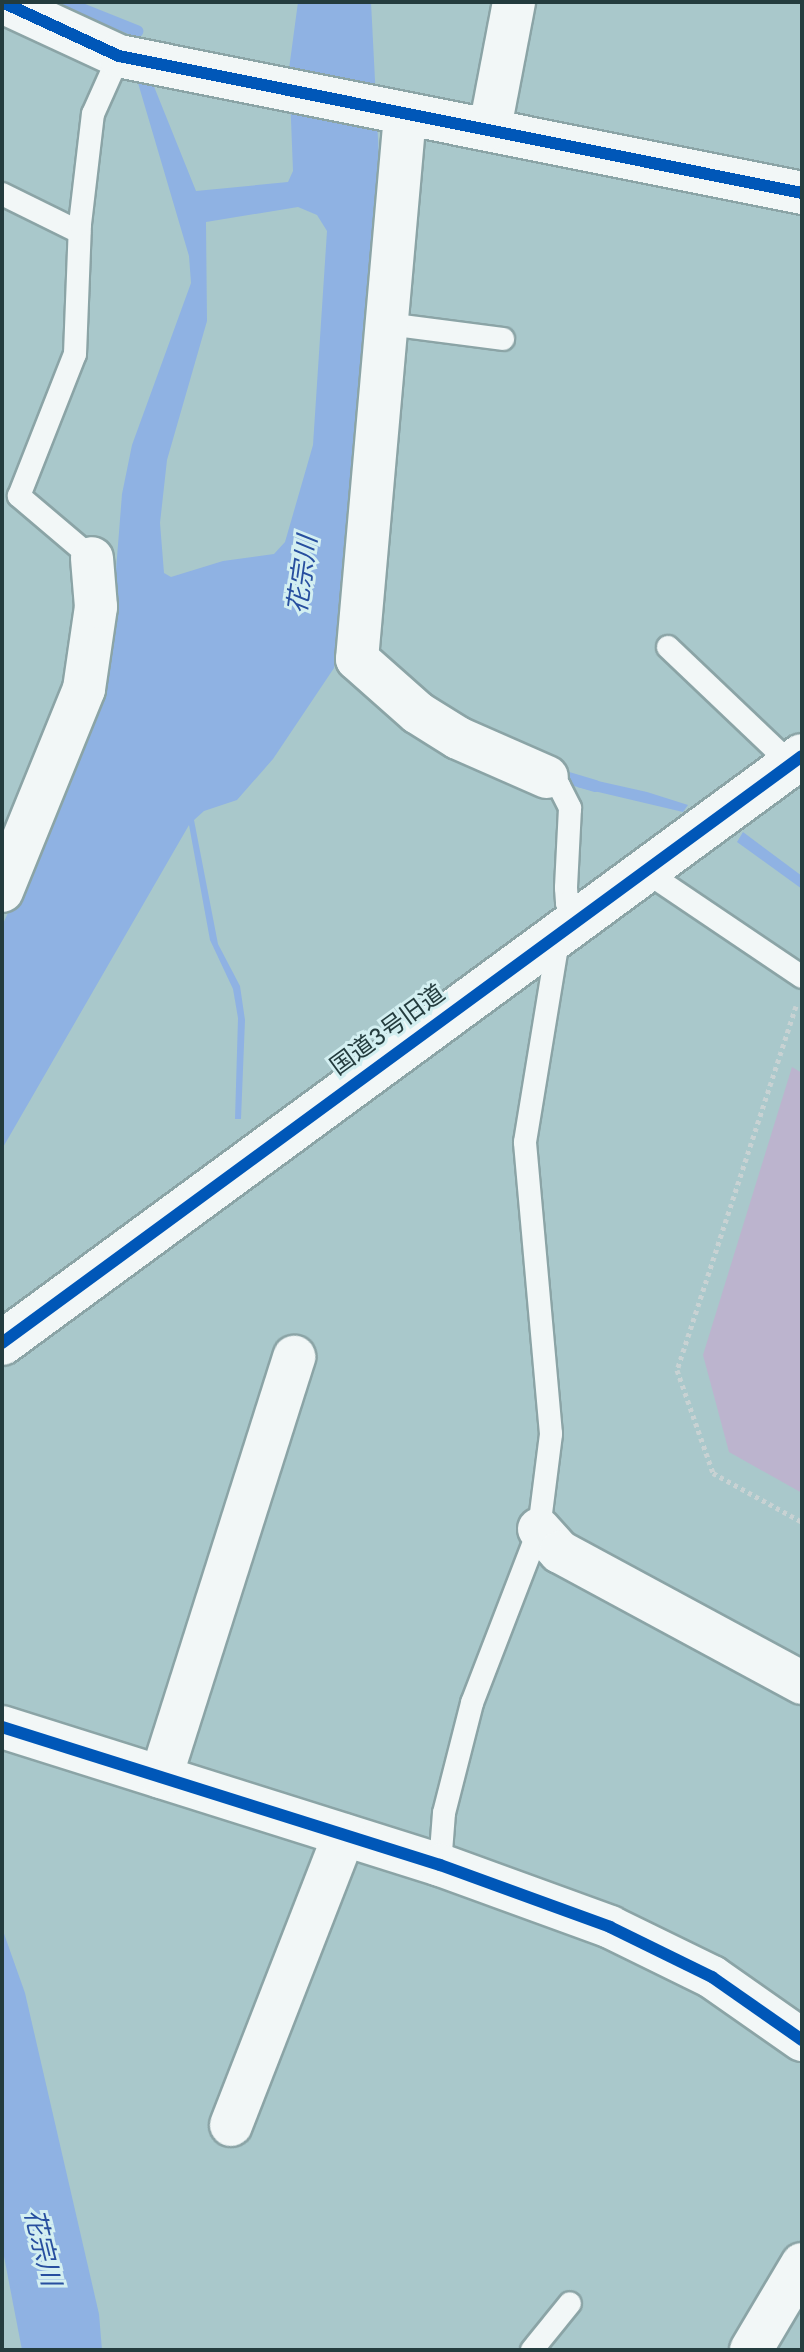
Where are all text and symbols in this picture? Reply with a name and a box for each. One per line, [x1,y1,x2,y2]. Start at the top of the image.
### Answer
water label: 花宗川 [284,534,326,616]
street label: 国道3号旧道 [326,981,452,1083]
water label: 花宗川 [15,2206,65,2290]

